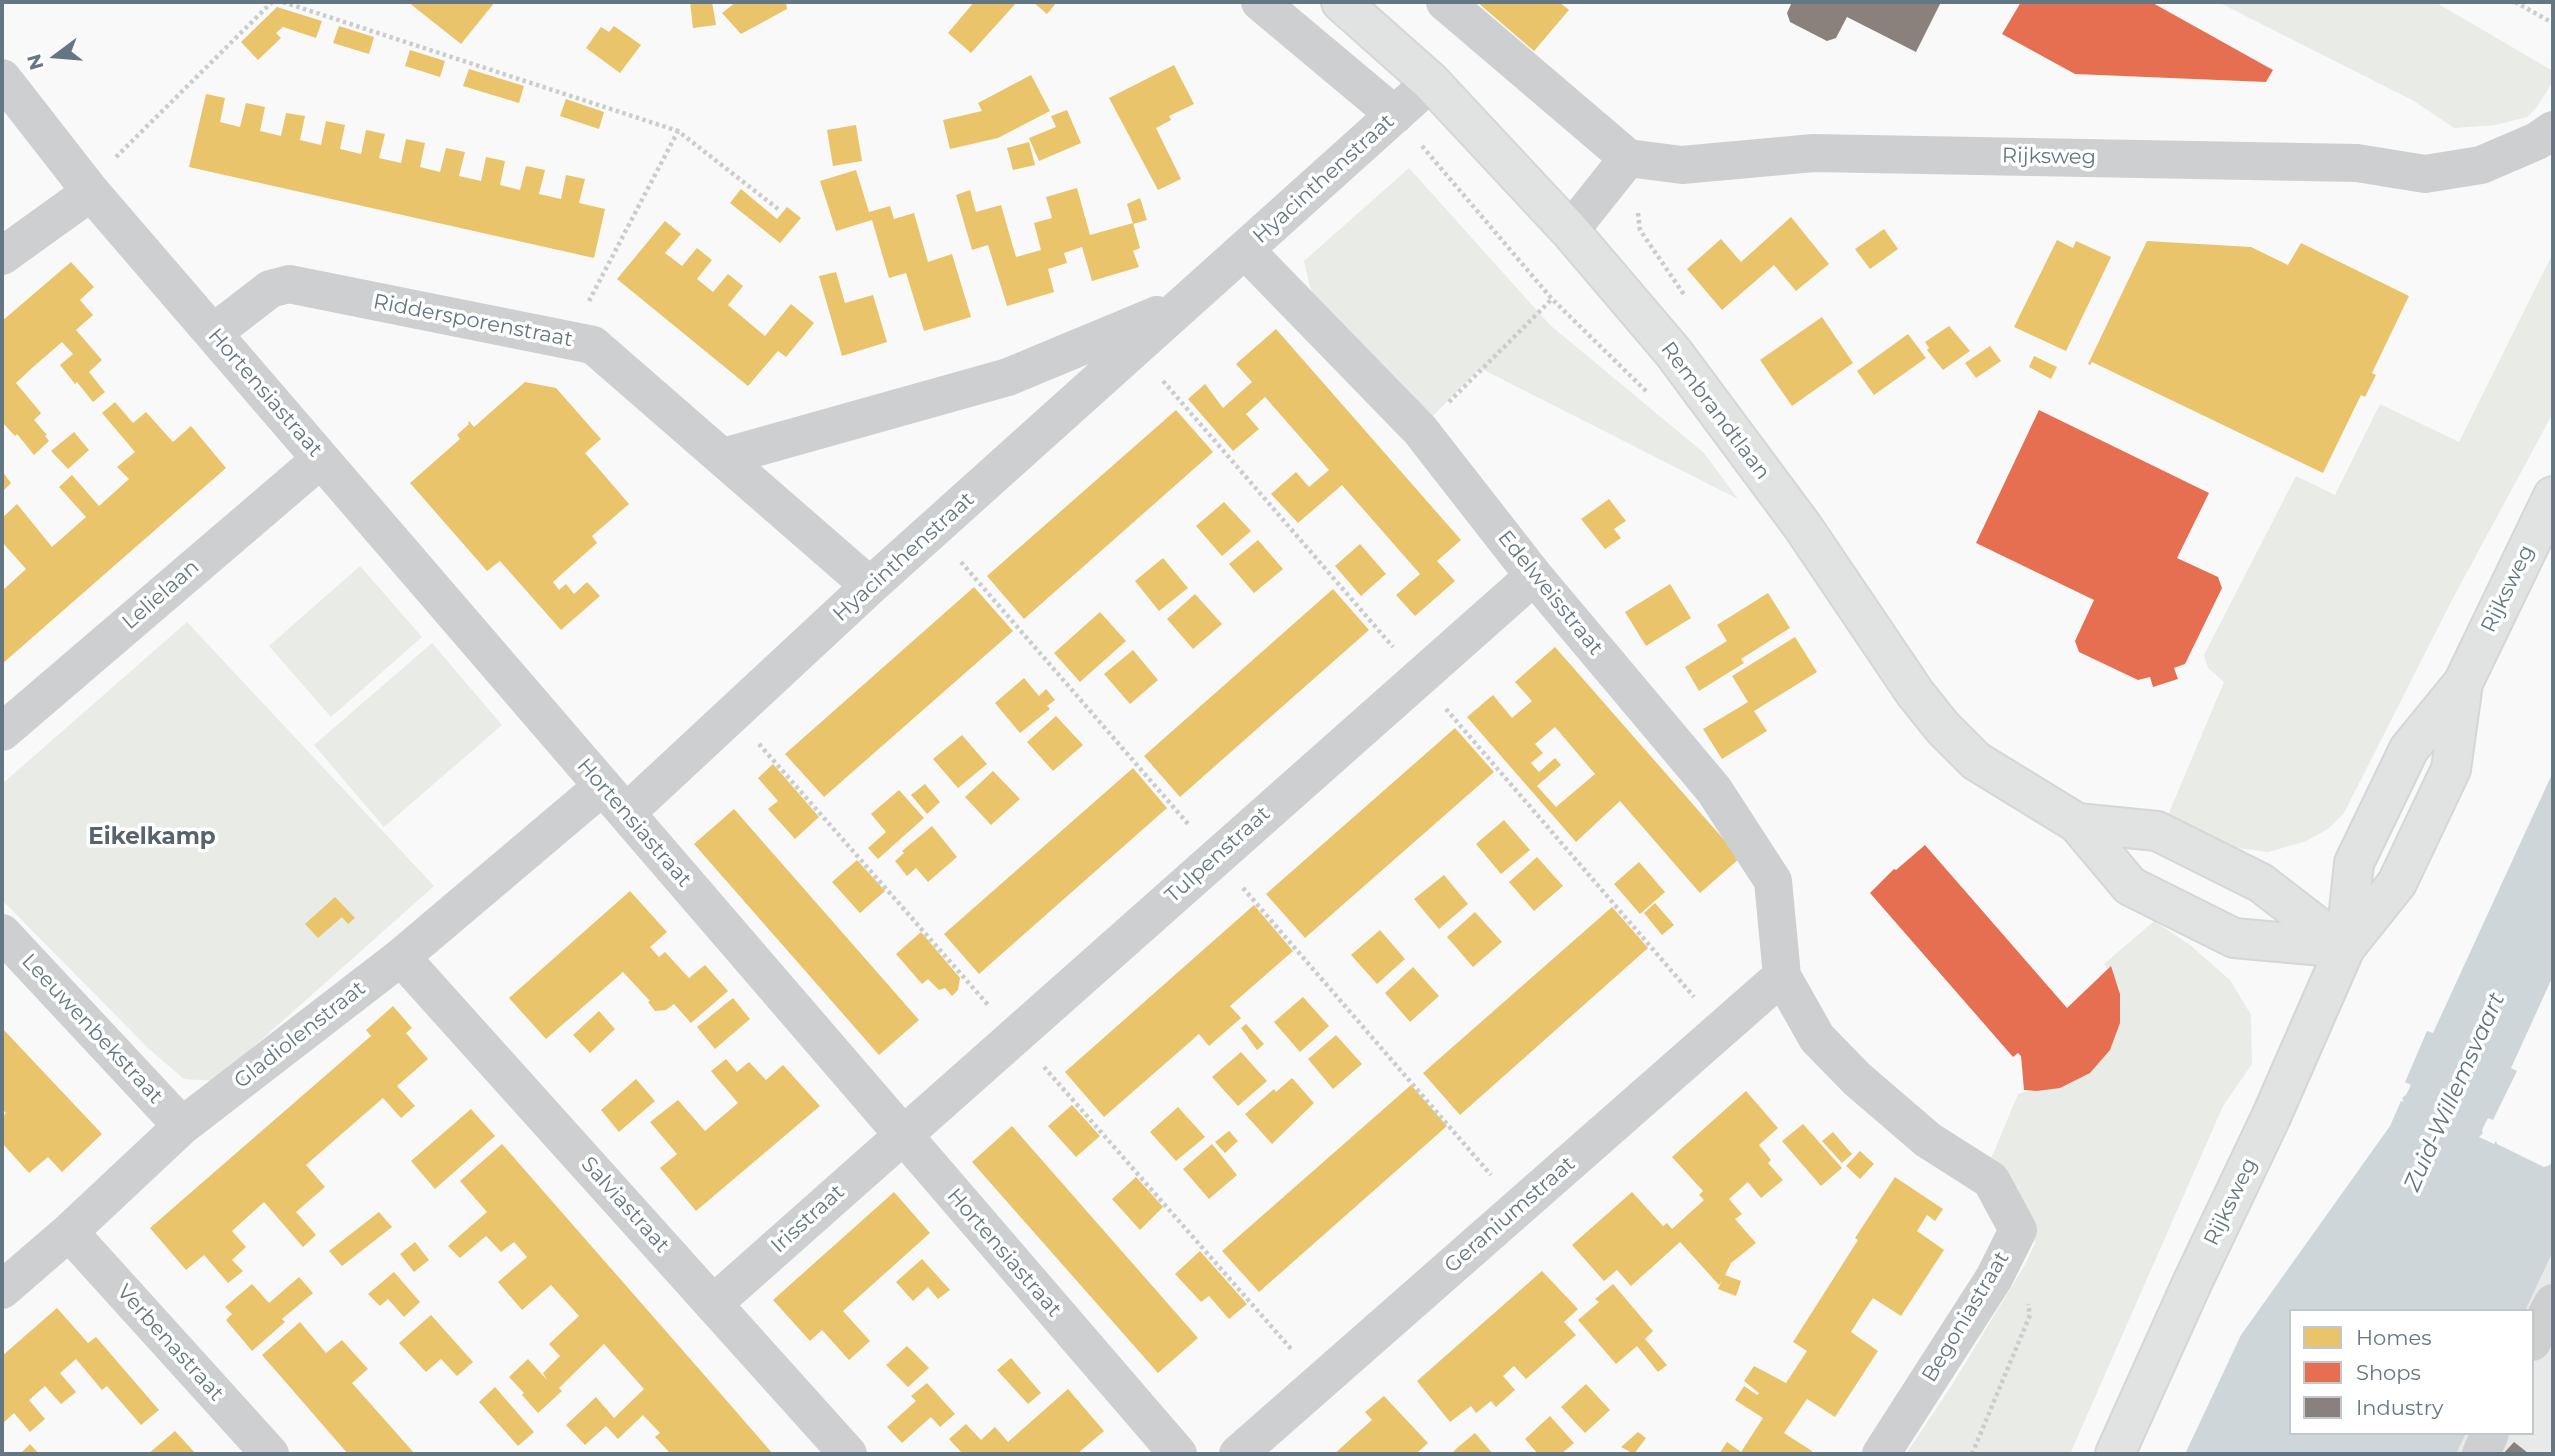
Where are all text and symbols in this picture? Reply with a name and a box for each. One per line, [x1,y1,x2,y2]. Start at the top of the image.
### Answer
north arrow [21,21,91,91]
text: N [22,51,49,72]
street label: Hyacinthenstraat [1248,109,1400,249]
street label: Rijksweg [2002,144,2096,170]
street label: Riddersporenstraat [371,289,575,353]
street label: Hortensiastraat [202,324,328,462]
street label: Rembrandtlaan [1655,337,1775,485]
street label: Hyacinthenstraat [828,487,980,627]
street label: Edelweisstraat [1492,526,1608,660]
street label: Rijksweg [2476,541,2540,637]
street label: Lelielaan [117,555,205,635]
street label: Hortensiastraat [571,754,697,892]
street label: Tulpenstraat [1160,801,1276,909]
district label: Eikelkamp [88,823,216,851]
street label: Leeuwenbekstraat [16,949,168,1109]
street label: Gladiolenstraat [229,976,371,1094]
water label: Zuid-Willemsvaart [2399,988,2511,1196]
street label: Geraniumstraat [1440,1151,1580,1279]
street label: Salviastraat [575,1152,675,1258]
street label: Rijksweg [2199,1154,2263,1250]
street label: Irisstraat [766,1179,850,1259]
street label: Hortensiastraat [941,1184,1067,1322]
street label: Begoniastraat [1917,1247,2015,1387]
street label: Verbenastraat [111,1280,229,1406]
legend [2289,1309,2534,1435]
text: Homes [2356,1325,2431,1350]
text: Shops [2356,1360,2421,1385]
text: Industry [2356,1395,2443,1420]

